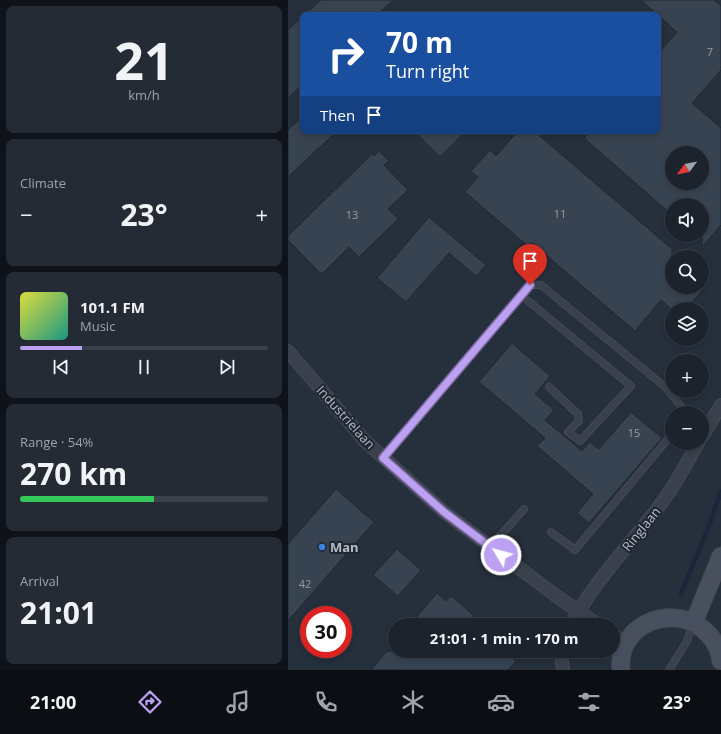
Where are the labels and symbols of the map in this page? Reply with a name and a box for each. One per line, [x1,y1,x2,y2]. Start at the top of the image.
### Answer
house number: 7 [707,44,713,59]
north arrow [665,146,709,190]
house number: 11 [554,206,566,221]
house number: 13 [346,207,358,222]
pin [513,244,547,285]
street label: Industrielaan [313,381,379,453]
house number: 15 [628,425,640,440]
street label: Ringlaan [618,503,664,555]
position arrow [480,534,522,576]
place label: Man [330,538,359,556]
marker: Man [317,542,327,552]
house number: 42 [299,576,311,591]
speed limit sign: 30 [300,606,352,658]

